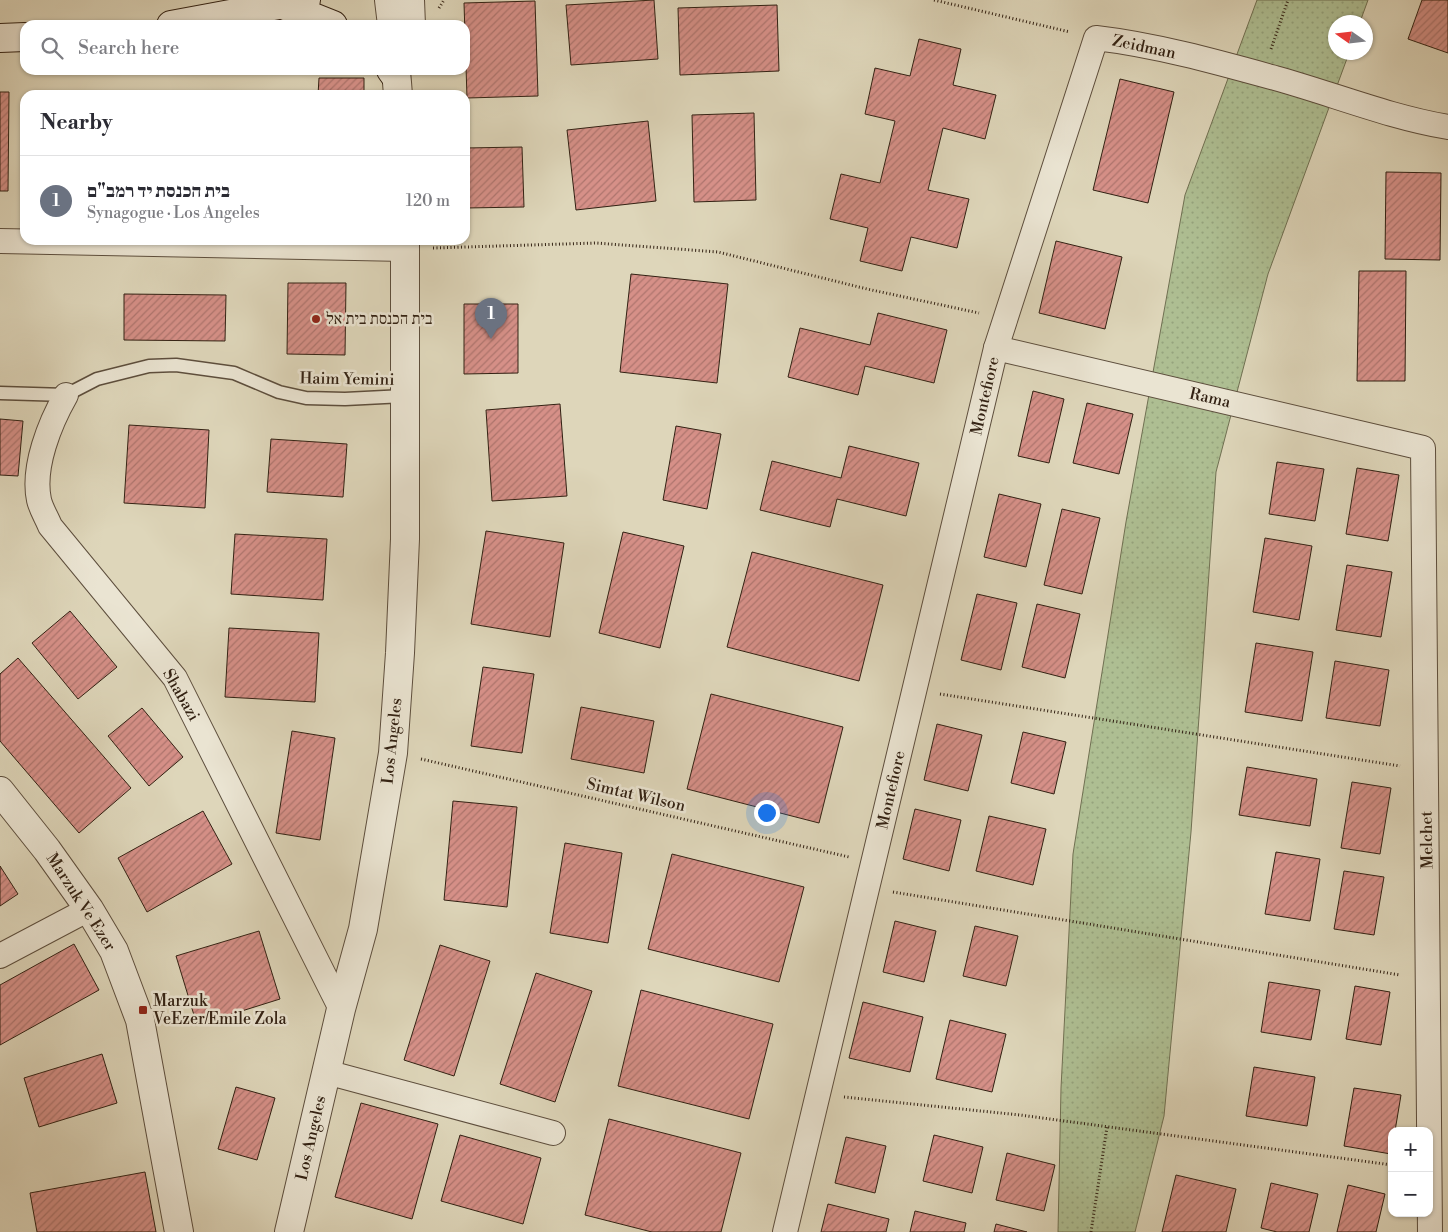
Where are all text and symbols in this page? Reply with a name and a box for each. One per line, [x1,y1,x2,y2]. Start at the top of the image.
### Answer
north arrow [1328,15,1373,60]
search box [20,20,470,75]
street label: Zeidman [1110,31,1178,64]
icon: search [38,34,66,62]
text: Search here [78,36,179,60]
text: Nearby [40,110,113,136]
text: בית הכנסת יד רמב"ם [87,179,230,203]
text: 1 [52,191,60,211]
text: 120 m [406,191,450,211]
text: Synagogue · Los Angeles [87,203,260,223]
pin: 1 [475,298,507,339]
place label: בית הכנסת בית אל [326,309,433,329]
marker: בית הכנסת בית אל [310,313,322,325]
street label: Montefiore [966,355,1004,437]
street label: Haim Yemini [299,368,395,390]
street label: Rama [1187,384,1233,413]
street label: Shabazi [158,665,204,725]
street label: Los Angeles [378,697,406,785]
street label: Montefiore [872,749,910,831]
street label: Simtat Wilson [585,774,688,816]
your location [754,800,780,826]
street label: Melchet [1416,810,1438,869]
street label: Marzuk Ve Ezer [42,849,120,955]
place label: Marzuk VeEzer/Emile Zola [152,991,288,1029]
marker: Marzuk VeEzer/Emile Zola [137,1004,149,1016]
street label: Los Angeles [292,1094,330,1182]
map controls [1388,1127,1433,1217]
button: + [1388,1127,1433,1172]
button: − [1388,1172,1433,1217]

